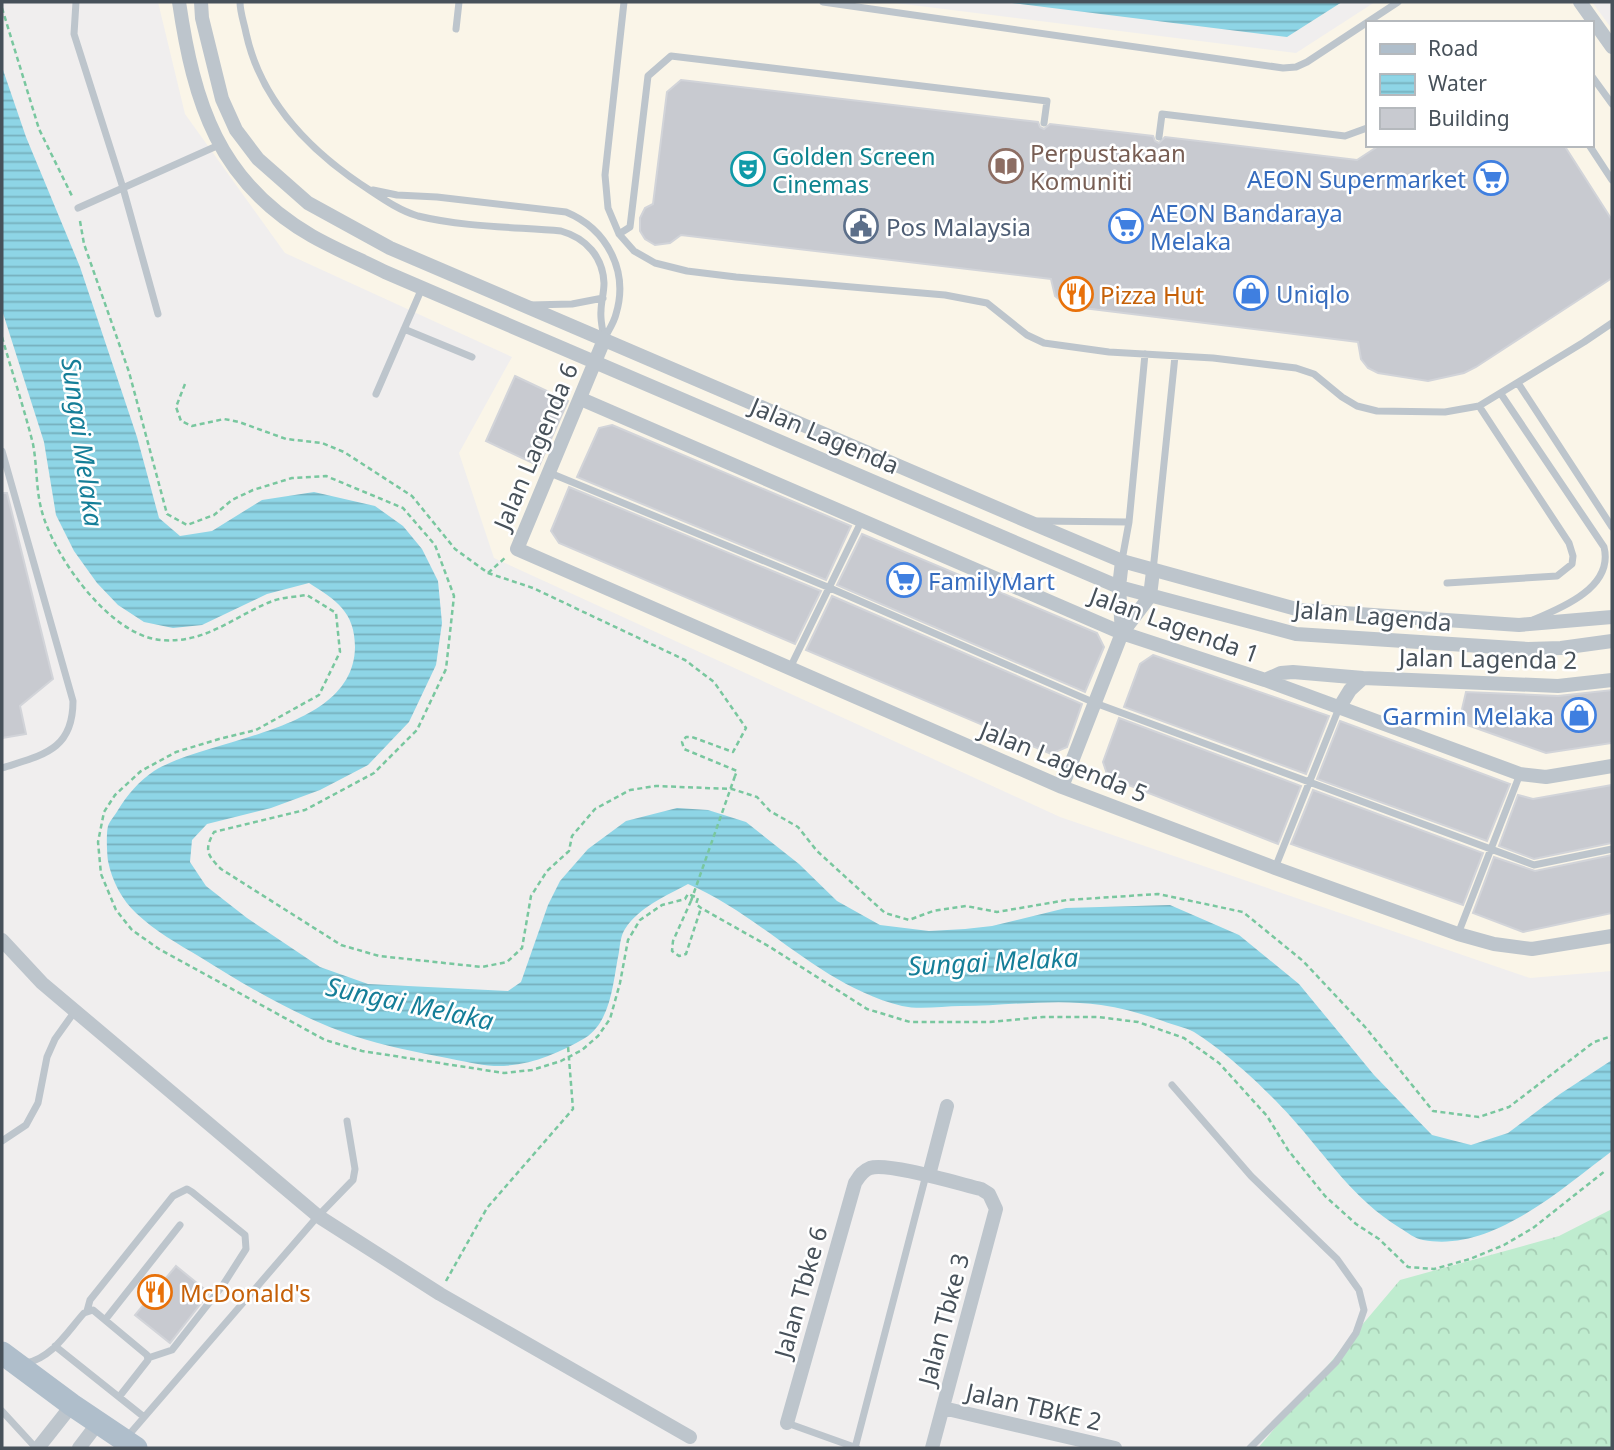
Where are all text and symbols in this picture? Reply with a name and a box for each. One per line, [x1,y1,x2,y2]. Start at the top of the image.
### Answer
legend [1366,21,1593,147]
text: Road [1428,34,1478,62]
text: Water [1428,69,1487,97]
text: Building [1428,104,1510,132]
place label: Perpustakaan Komuniti [1030,136,1186,197]
place label: Golden Screen Cinemas [772,139,936,200]
library icon: Perpustakaan Komuniti [987,147,1025,185]
theatre icon: Golden Screen Cinemas [729,150,767,188]
supermarket icon: AEON Supermarket [1472,159,1510,197]
place label: AEON Supermarket [1247,162,1466,195]
place label: AEON Bandaraya Melaka [1150,196,1343,257]
public building icon: Pos Malaysia [842,207,880,245]
supermarket icon: AEON Bandaraya Melaka [1107,207,1145,245]
place label: Pos Malaysia [886,210,1031,243]
shop icon: Uniqlo [1232,274,1270,312]
restaurant icon: Pizza Hut [1057,275,1095,313]
place label: Uniqlo [1276,277,1350,310]
place label: Pizza Hut [1100,278,1205,311]
water label: Sungai Melaka [53,355,113,529]
street label: Jalan Lagenda 6 [484,358,585,536]
street label: Jalan Lagenda [744,388,904,481]
supermarket icon: FamilyMart [885,561,923,599]
place label: FamilyMart [928,564,1055,597]
street label: Jalan Lagenda 1 [1084,577,1264,670]
street label: Jalan Lagenda [1291,591,1453,638]
street label: Jalan Lagenda 2 [1397,640,1577,676]
shop icon: Garmin Melaka [1560,696,1598,734]
place label: Garmin Melaka [1382,699,1554,732]
street label: Jalan Lagenda 5 [973,712,1153,810]
water label: Sungai Melaka [907,939,1079,983]
water label: Sungai Melaka [323,968,497,1038]
street label: Jalan Tbke 6 [765,1222,834,1363]
street label: Jalan Tbke 3 [909,1249,976,1390]
restaurant icon: McDonald's [136,1273,174,1311]
place label: McDonald's [180,1276,311,1309]
street label: Jalan TBKE 2 [961,1374,1105,1438]

